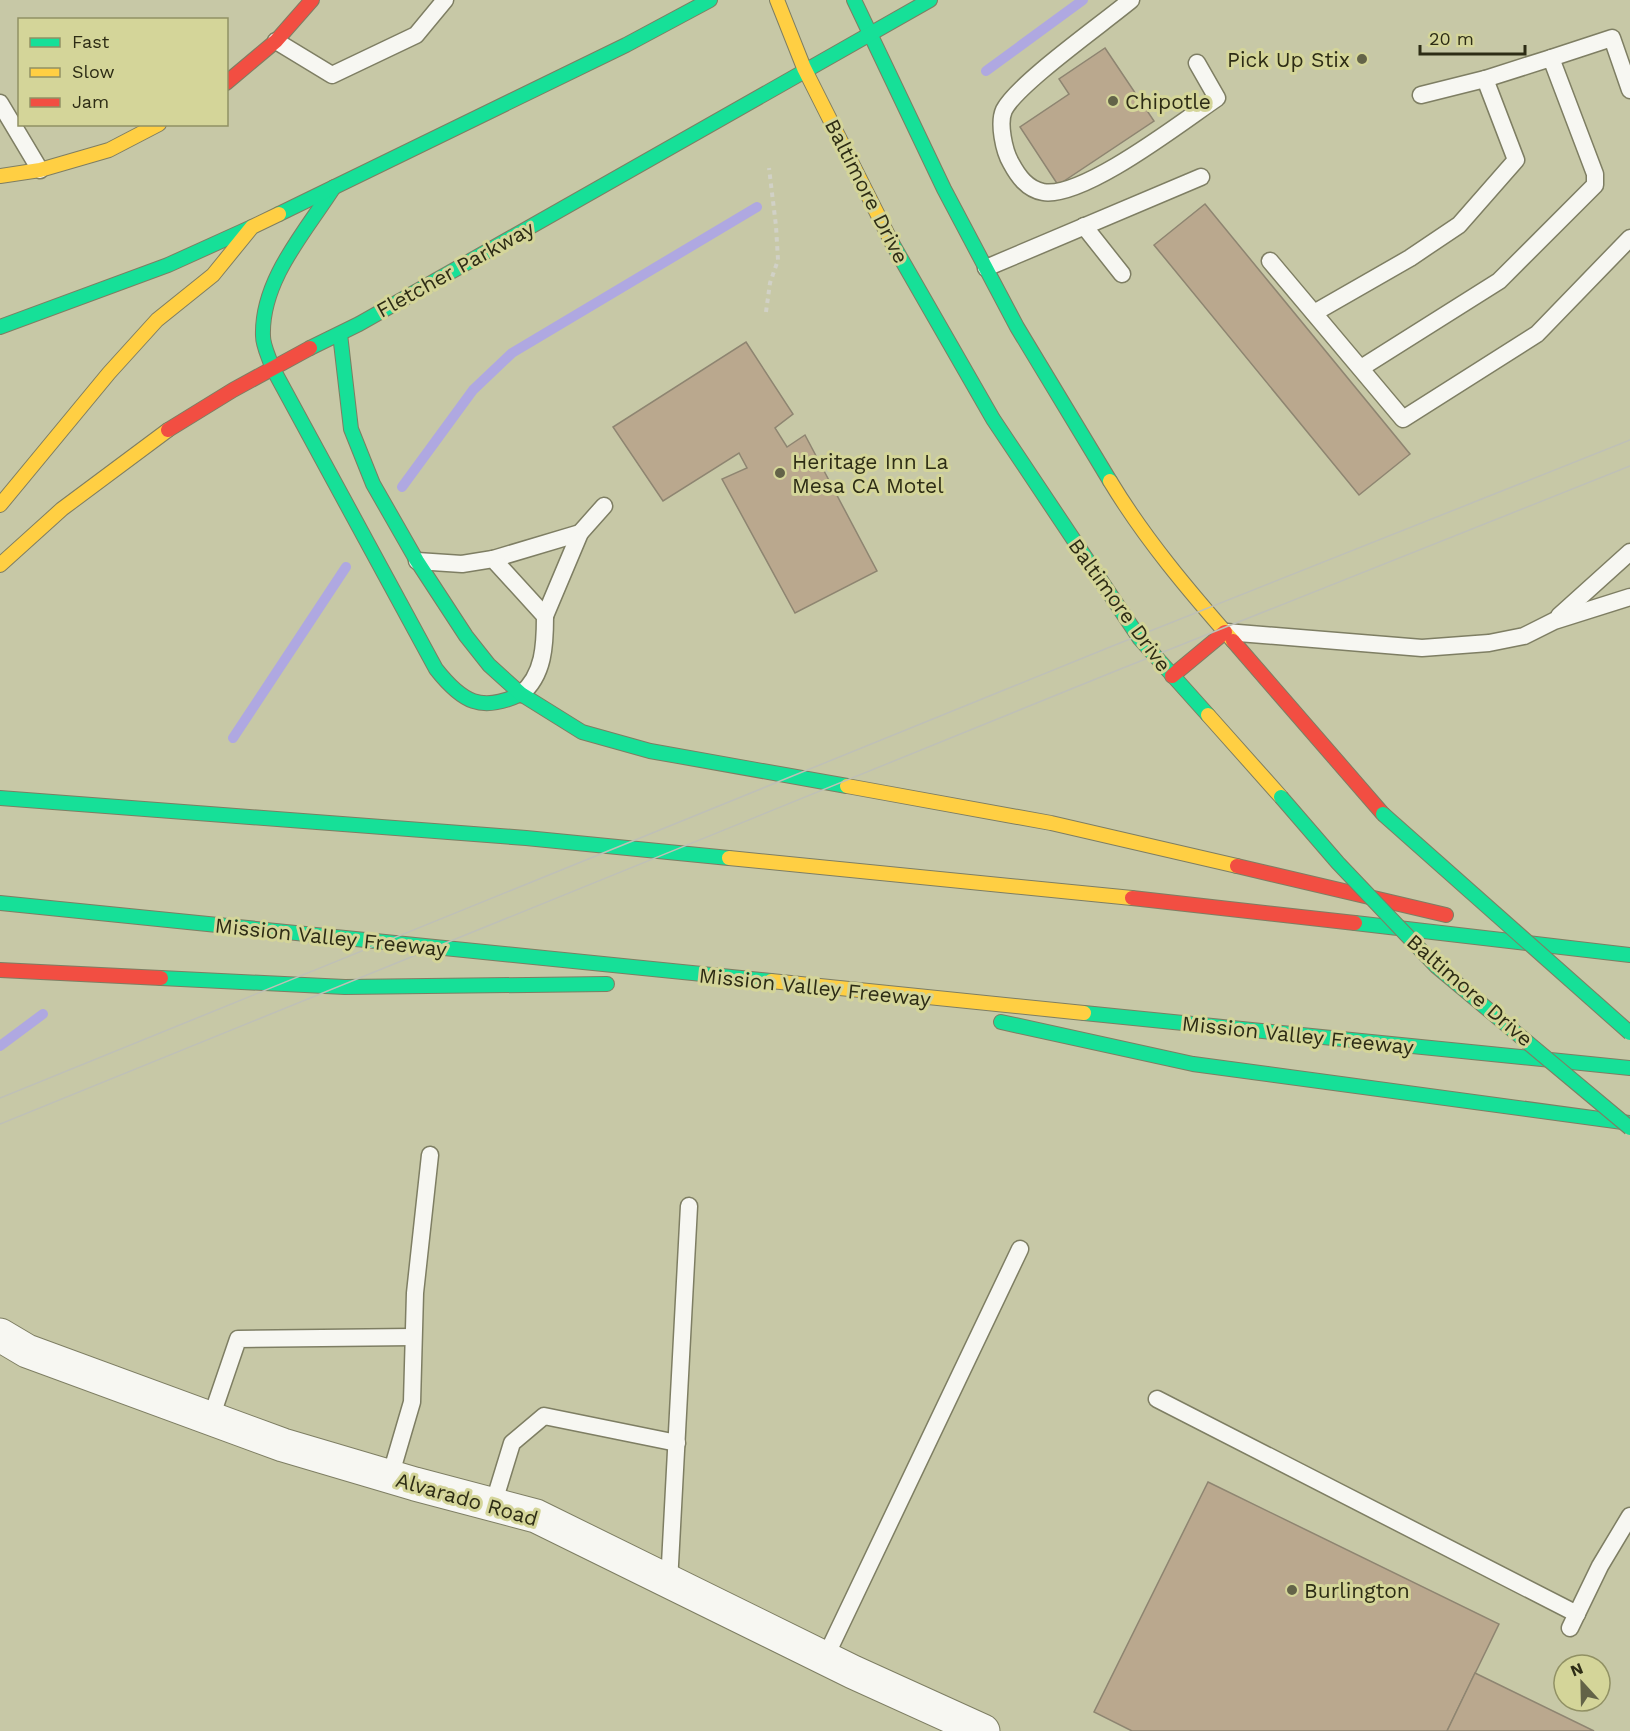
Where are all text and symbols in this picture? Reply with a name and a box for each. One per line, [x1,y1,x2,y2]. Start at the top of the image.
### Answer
legend [18,18,228,126]
scale bar [1420,18,1525,56]
text: 20 m [1429,28,1474,49]
text: Fast [72,31,110,52]
place label: Pick Up Stix [1227,47,1350,72]
marker: Pick Up Stix [1355,52,1369,66]
text: Slow [72,61,115,82]
place label: Chipotle [1125,89,1211,114]
text: Jam [72,91,109,112]
marker: Chipotle [1106,94,1120,108]
street label: Baltimore Drive [820,115,914,267]
street label: Fletcher Parkway [372,215,538,323]
place label: Heritage Inn La Mesa CA Motel [792,449,948,498]
marker: Heritage Inn La Mesa CA Motel [773,466,787,480]
street label: Baltimore Drive [1063,534,1177,676]
street label: Mission Valley Freeway [214,912,448,962]
street label: Baltimore Drive [1402,929,1538,1051]
street label: Mission Valley Freeway [698,962,932,1012]
street label: Mission Valley Freeway [1181,1010,1415,1060]
street label: Alvarado Road [393,1467,541,1531]
place label: Burlington [1304,1578,1410,1603]
marker: Burlington [1285,1583,1299,1597]
north arrow [1552,1653,1612,1713]
text: N [1568,1659,1586,1681]

